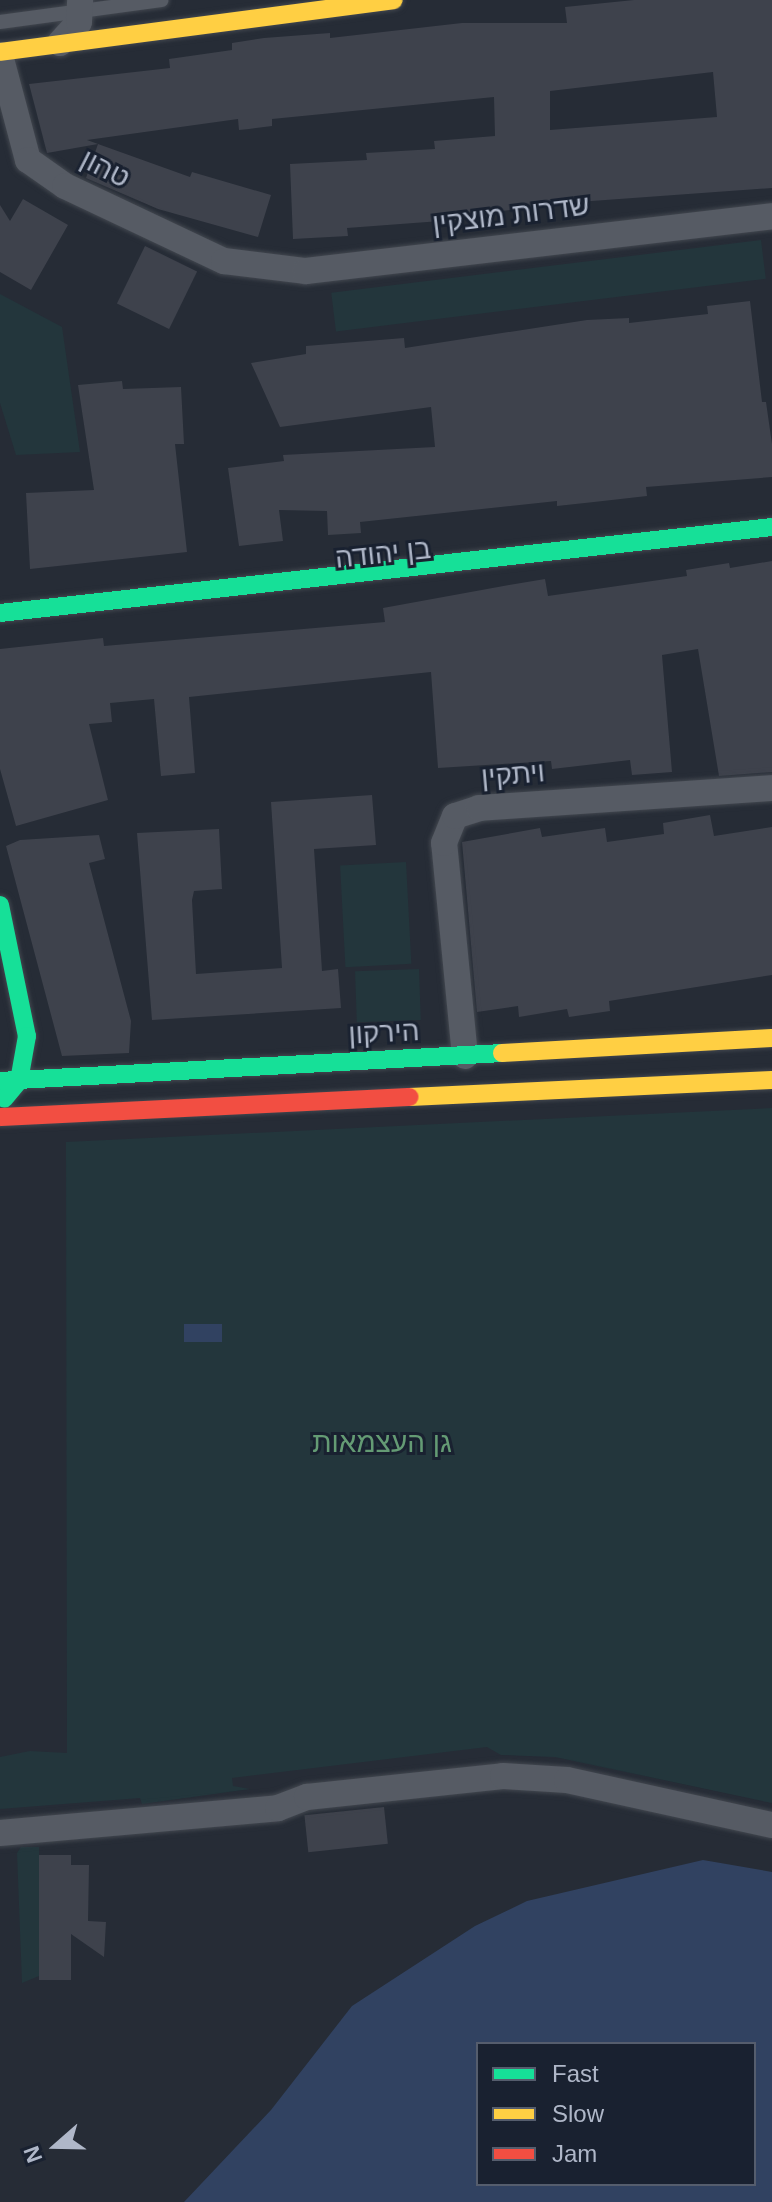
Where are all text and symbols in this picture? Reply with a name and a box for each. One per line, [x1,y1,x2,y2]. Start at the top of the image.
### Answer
street label: טהון [75,143,135,195]
street label: שדרות מוצקין [430,189,592,241]
street label: בן יהודה [334,532,432,576]
street label: ויתקין [480,755,546,795]
street label: הירקון [348,1014,420,1052]
park label: גן העצמאות [312,1426,452,1460]
legend [476,2042,756,2186]
text: Fast [552,2060,599,2087]
text: Slow [552,2100,604,2127]
north arrow [16,2106,96,2186]
text: Jam [552,2140,597,2167]
text: N [19,2143,47,2166]

